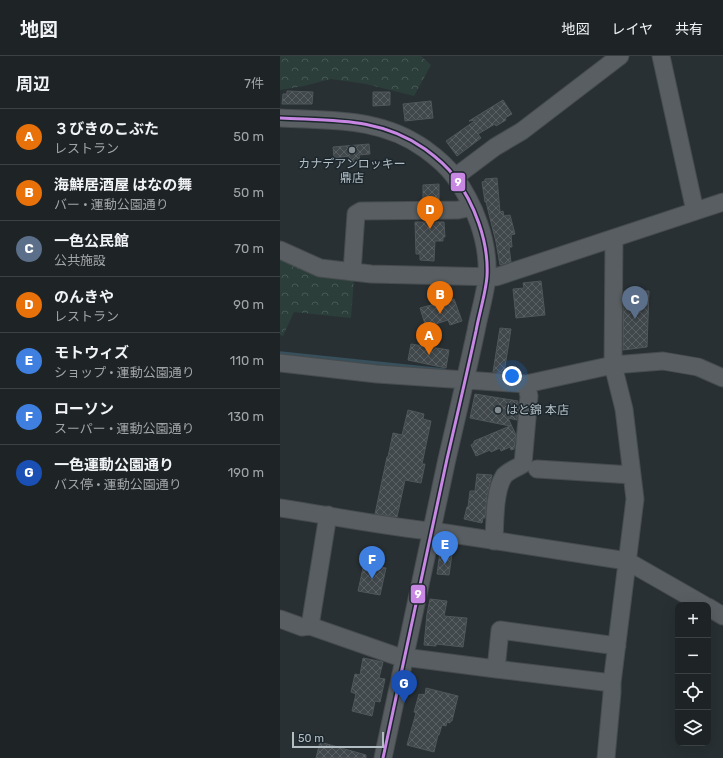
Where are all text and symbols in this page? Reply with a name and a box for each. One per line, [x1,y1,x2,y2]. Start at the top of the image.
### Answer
text: 地図 [20,18,58,41]
text: 地図 [561,21,589,38]
text: レイヤ [611,21,653,38]
text: 共有 [675,21,703,38]
text: 周辺 [16,74,50,94]
text: 7件 [244,76,264,91]
text: ３びきのこぶた [54,120,159,138]
text: A [24,129,34,144]
text: 50 m [233,129,264,144]
text: レストラン [54,141,119,156]
marker: カナデアンロッキー 鼎店 [347,145,357,155]
place label: カナデアンロッキー 鼎店 [298,157,406,185]
line badge: 9 [450,172,466,192]
text: 海鮮居酒屋 はなの舞 [54,176,192,194]
text: 9 [454,176,462,189]
text: B [24,185,34,200]
text: 50 m [233,185,264,200]
pin: D [417,196,443,229]
text: バー · 運動公園通り [54,197,169,212]
text: 一色公民館 [54,232,129,250]
text: C [24,241,34,256]
text: 70 m [234,241,264,256]
text: 公共施設 [54,253,106,268]
pin: B [427,281,453,314]
pin: C [622,286,648,319]
text: のんきや [54,288,114,306]
text: D [24,297,34,312]
text: 90 m [233,297,264,312]
text: レストラン [54,309,119,324]
pin: A [416,322,442,355]
text: モトウィズ [54,344,129,362]
text: E [25,353,33,368]
text: 110 m [230,353,264,368]
text: ショップ · 運動公園通り [54,365,195,380]
your location [502,366,522,386]
text: ローソン [54,400,114,418]
place label: はと錦 本店 [506,403,569,417]
marker: はと錦 本店 [493,405,503,415]
text: F [25,409,33,424]
text: 130 m [228,409,264,424]
text: スーパー · 運動公園通り [54,421,195,436]
text: 一色運動公園通り [54,456,174,474]
text: G [24,465,34,480]
text: 190 m [228,465,264,480]
text: バス停 · 運動公園通り [54,477,182,492]
pin: E [432,531,458,564]
pin: F [359,546,385,579]
line badge: 9 [410,584,426,604]
text: 9 [414,588,422,601]
map controls [675,602,711,746]
button: + [675,602,711,638]
button: − [675,638,711,674]
pin: G [391,670,417,703]
button: locate [675,674,711,710]
button: layers [675,710,711,746]
scale bar [292,730,384,749]
text: 50 m [298,732,324,745]

